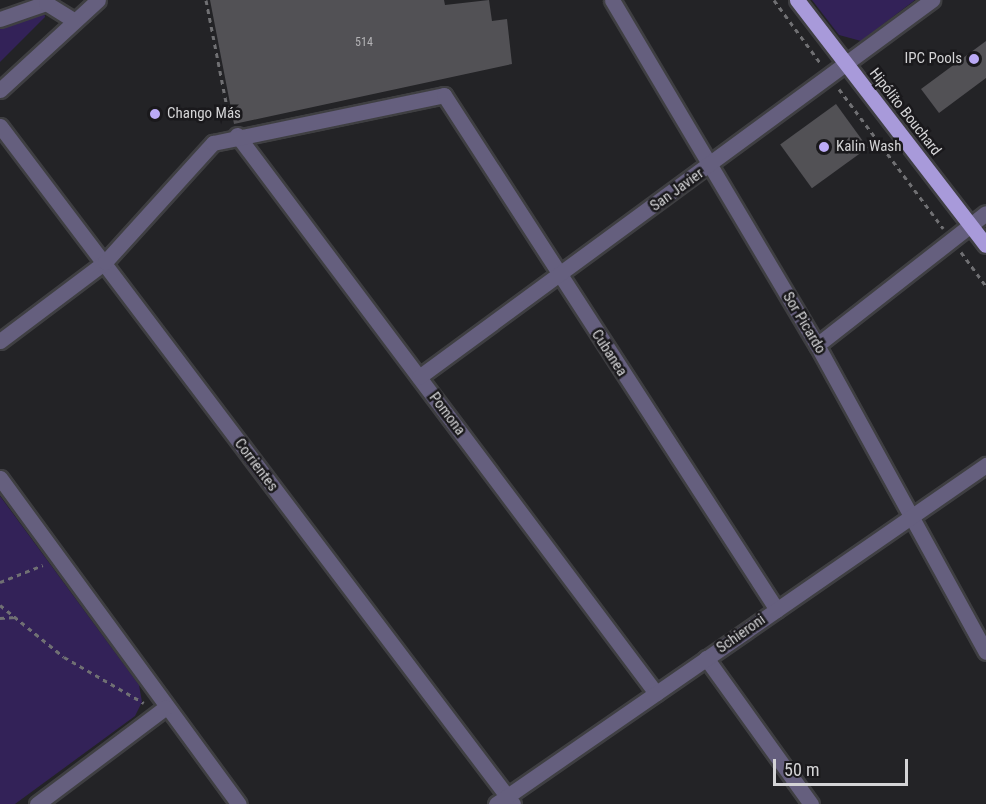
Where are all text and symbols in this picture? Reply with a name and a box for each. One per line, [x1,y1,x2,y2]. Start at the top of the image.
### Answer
house number: 514 [355,36,373,50]
place label: IPC Pools [904,50,962,68]
marker: IPC Pools [967,52,981,66]
street label: Hipólito Bouchard [865,65,945,159]
place label: Chango Más [167,105,241,123]
marker: Chango Más [148,107,162,121]
place label: Kalin Wash [836,138,901,156]
marker: Kalin Wash [817,140,831,154]
street label: San Javier [647,165,707,215]
street label: Sor Picardo [779,289,829,357]
street label: Cubanea [587,326,631,380]
street label: Pomona [425,389,469,439]
street label: Corrientes [230,435,282,495]
street label: Schieroni [713,611,769,657]
scale bar [776,747,911,785]
text: 50 m [784,759,819,780]

